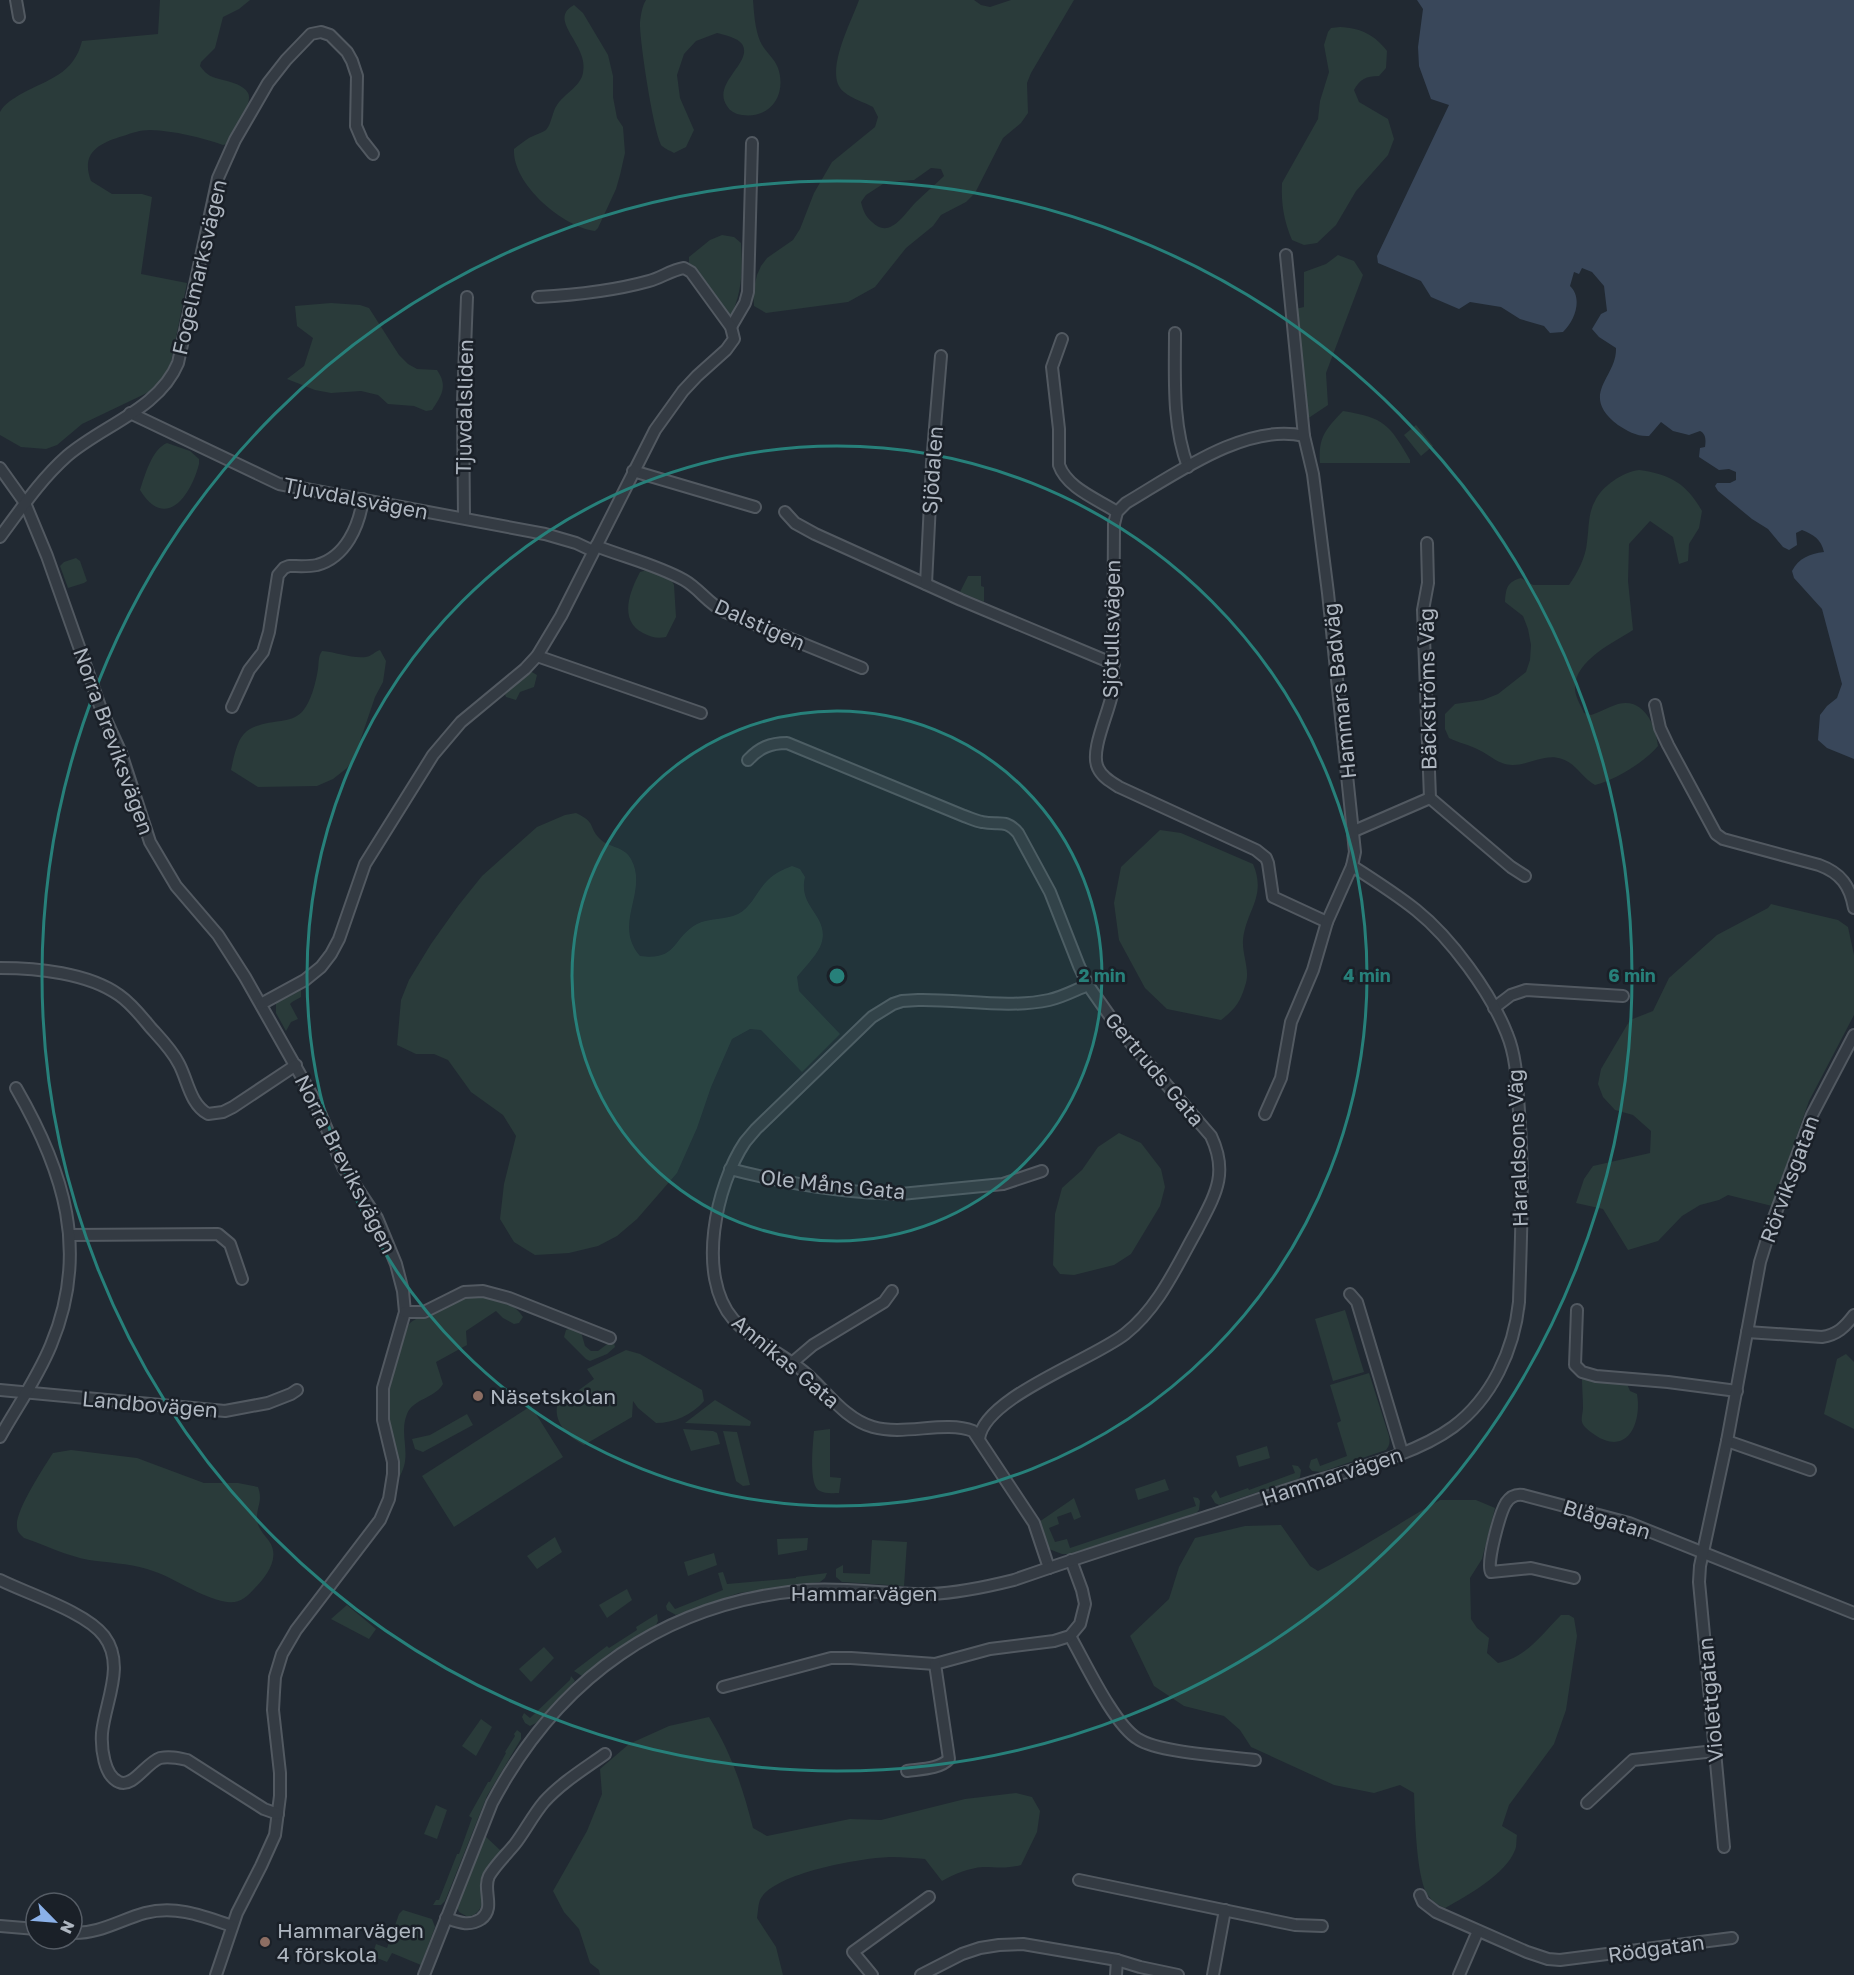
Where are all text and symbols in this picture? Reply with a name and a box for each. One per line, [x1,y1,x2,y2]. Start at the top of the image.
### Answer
street label: Fogelmarksvägen [166,177,232,357]
street label: Tjuvdalsliden [450,339,478,475]
street label: Sjödalen [916,425,948,515]
street label: Tjuvdalsvägen [282,471,430,525]
street label: Sjötullsvägen [1097,560,1125,698]
street label: Dalstigen [711,593,809,655]
street label: Hammars Badväg [1317,602,1361,780]
street label: Bäckströms Väg [1413,608,1441,770]
street label: Norra Breviksvägen [68,644,160,838]
text: 2 min [1078,964,1126,986]
text: 4 min [1343,964,1391,986]
text: 6 min [1608,964,1656,986]
centre of rings [827,966,847,986]
street label: Gertruds Gata [1100,1007,1210,1131]
street label: Haraldsons Väg [1501,1069,1533,1227]
street label: Norra Breviksvägen [290,1070,402,1258]
street label: Rörviksgatan [1754,1112,1824,1246]
street label: Ole Måns Gata [759,1163,907,1205]
street label: Annikas Gata [727,1309,845,1413]
place label: Näsetskolan [490,1383,616,1409]
street label: Landbovägen [81,1385,219,1423]
marker: Näsetskolan [471,1389,485,1403]
street label: Hammarvägen [1258,1441,1406,1511]
street label: Blågatan [1560,1493,1654,1545]
street label: Hammarvägen [791,1580,937,1606]
street label: Violettgatan [1692,1636,1728,1764]
north arrow [24,1891,84,1951]
place label: Hammarvägen 4 förskola [277,1917,424,1967]
text: N [56,1918,79,1937]
street label: Rödgatan [1606,1928,1706,1968]
marker: Hammarvägen 4 förskola [258,1935,272,1949]

